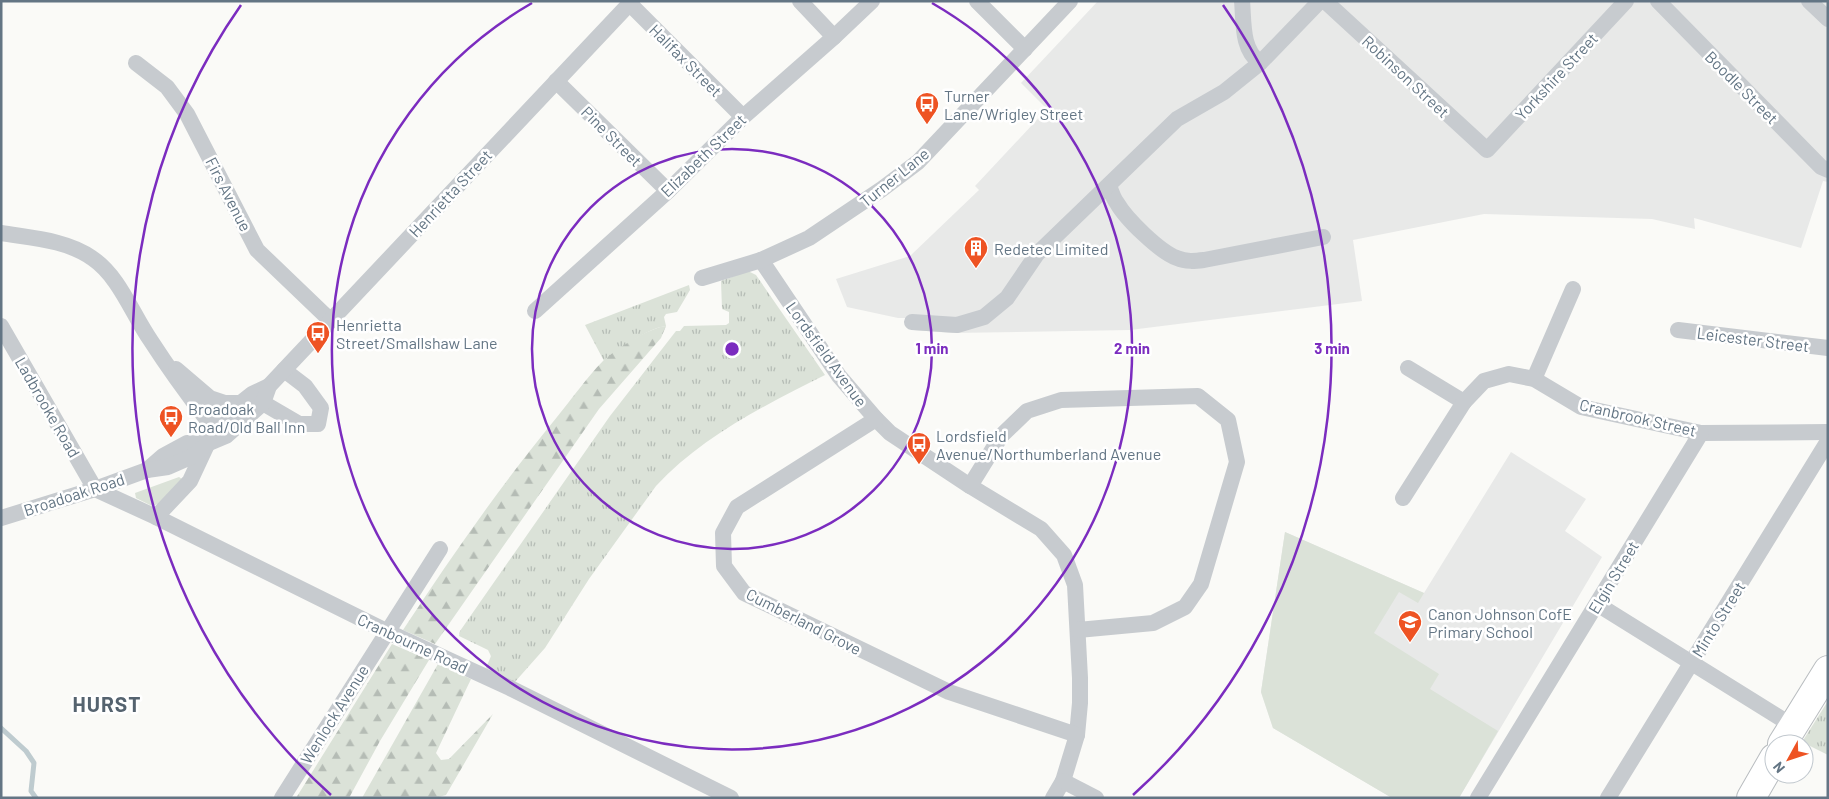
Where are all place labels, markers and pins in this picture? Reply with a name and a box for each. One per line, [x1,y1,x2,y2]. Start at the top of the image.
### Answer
place label: Turner Lane/Wrigley Street [944,86,1083,123]
bus stop icon: Turner Lane/Wrigley Street [914,91,940,125]
building icon: Redetec Limited [963,235,989,269]
place label: Redetec Limited [994,239,1108,258]
place label: Henrietta Street/Smallshaw Lane [336,315,498,352]
bus stop icon: Henrietta Street/Smallshaw Lane [305,320,331,354]
centre of rings [723,340,741,358]
place label: Broadoak Road/Old Ball Inn [188,399,305,436]
bus stop icon: Broadoak Road/Old Ball Inn [158,404,184,438]
place label: Lordsfield Avenue/Northumberland Avenue [936,426,1161,463]
bus stop icon: Lordsfield Avenue/Northumberland Avenue [906,431,932,465]
place label: Canon Johnson CofE Primary School [1428,604,1572,641]
school or university icon: Canon Johnson CofE Primary School [1397,609,1423,643]

